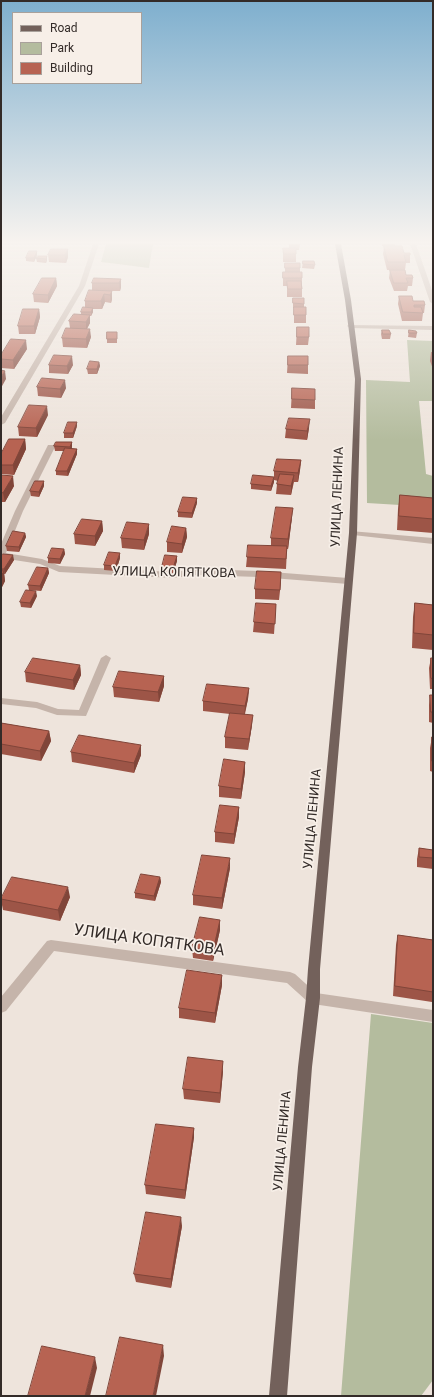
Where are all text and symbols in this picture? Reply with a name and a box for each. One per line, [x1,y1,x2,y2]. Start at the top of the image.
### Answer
legend [12,12,142,84]
text: Road [50,21,78,35]
text: Park [50,41,74,55]
text: Building [50,61,93,75]
street label: УЛИЦА ЛЕНИНА [328,446,348,548]
street label: УЛИЦА КОПЯТКОВА [112,564,236,582]
street label: УЛИЦА ЛЕНИНА [301,768,325,870]
street label: УЛИЦА КОПЯТКОВА [72,921,226,961]
street label: УЛИЦА ЛЕНИНА [271,1090,295,1192]

